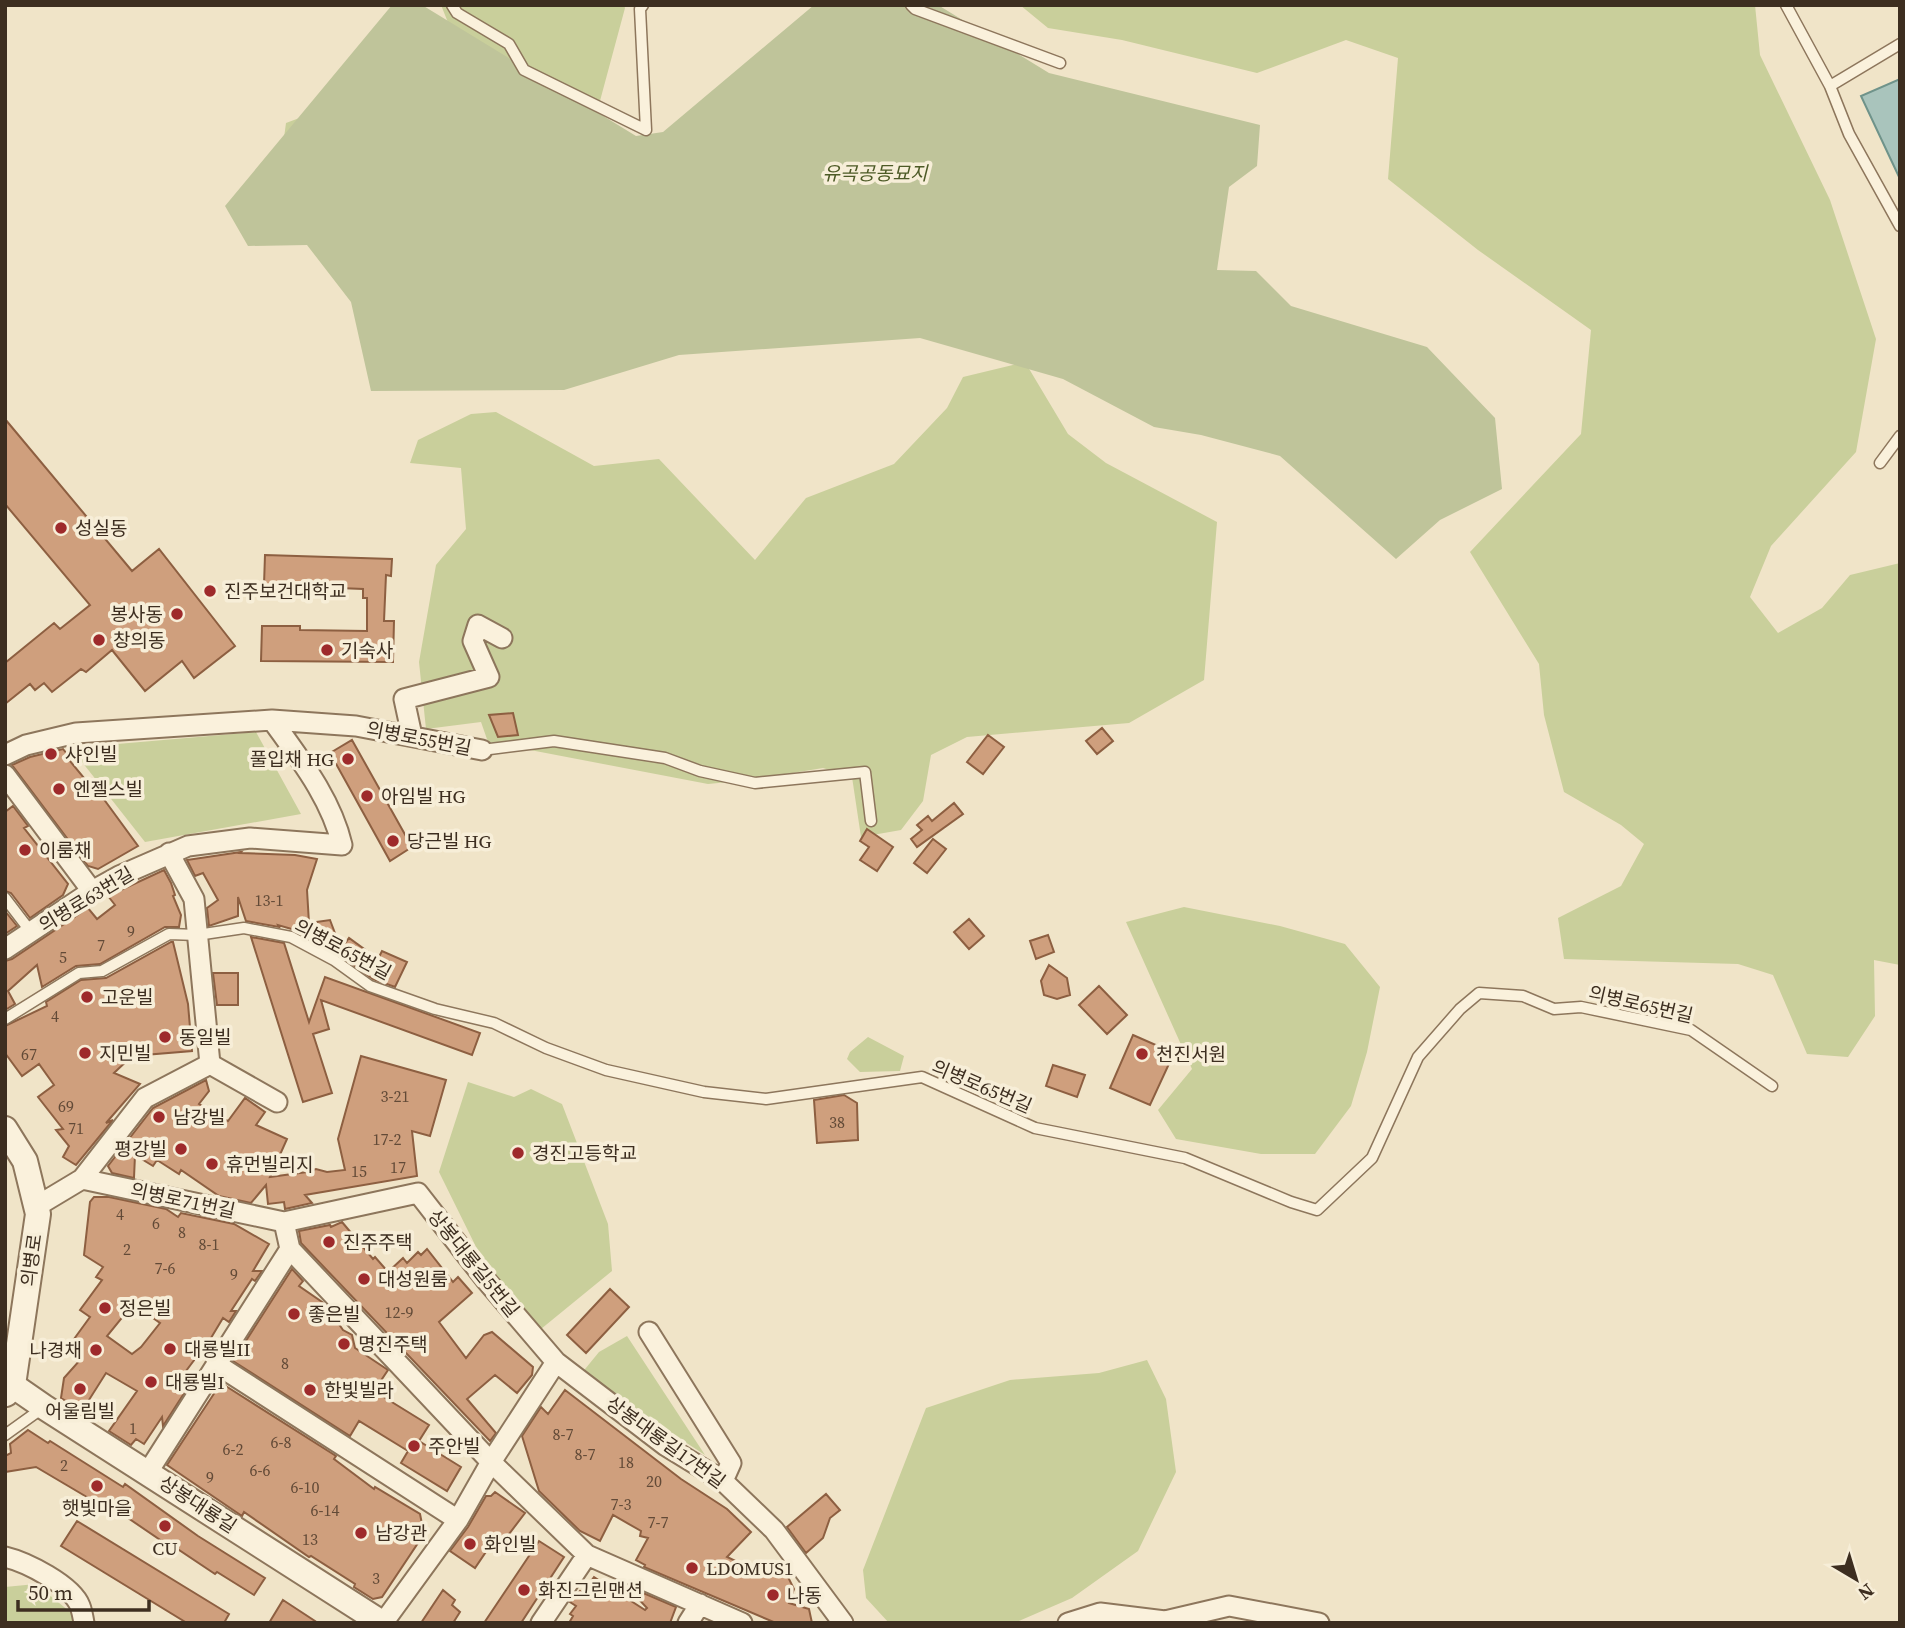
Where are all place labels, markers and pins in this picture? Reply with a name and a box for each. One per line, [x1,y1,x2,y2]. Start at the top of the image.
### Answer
place label: 성실동 [75,515,127,541]
marker: 성실동 [53,520,69,536]
place label: 진주보건대학교 [224,578,346,604]
marker: 진주보건대학교 [202,583,218,599]
place label: 봉사동 [111,601,163,627]
marker: 봉사동 [169,606,185,622]
place label: 창의동 [113,627,165,653]
marker: 창의동 [91,632,107,648]
place label: 기숙사 [341,637,393,663]
marker: 기숙사 [319,642,335,658]
place label: 샤인빌 [65,741,117,767]
marker: 샤인빌 [43,746,59,762]
place label: 풀입채 HG [250,746,334,772]
marker: 풀입채 HG [340,751,356,767]
place label: 엔젤스빌 [73,776,143,802]
marker: 엔젤스빌 [51,781,67,797]
place label: 아임빌 HG [381,783,465,809]
marker: 아임빌 HG [359,788,375,804]
place label: 당근빌 HG [407,828,491,854]
marker: 당근빌 HG [385,833,401,849]
place label: 이룸채 [39,837,91,863]
marker: 이룸채 [17,842,33,858]
place label: 고운빌 [101,984,153,1010]
marker: 고운빌 [79,989,95,1005]
place label: 동일빌 [179,1024,231,1050]
marker: 동일빌 [157,1029,173,1045]
place label: 지민빌 [99,1040,151,1066]
place label: 천진서원 [1156,1041,1226,1067]
marker: 지민빌 [77,1045,93,1061]
marker: 천진서원 [1134,1046,1150,1062]
place label: 남강빌 [173,1104,225,1130]
marker: 남강빌 [151,1109,167,1125]
place label: 평강빌 [115,1136,167,1162]
place label: 경진고등학교 [532,1140,637,1166]
marker: 평강빌 [173,1141,189,1157]
marker: 경진고등학교 [510,1145,526,1161]
place label: 휴먼빌리지 [226,1151,313,1177]
marker: 휴먼빌리지 [204,1156,220,1172]
place label: 진주주택 [343,1229,413,1255]
marker: 진주주택 [321,1234,337,1250]
place label: 대성원룸 [378,1266,448,1292]
marker: 대성원룸 [356,1271,372,1287]
place label: 정은빌 [119,1295,171,1321]
marker: 정은빌 [97,1300,113,1316]
place label: 좋은빌 [308,1301,360,1327]
marker: 좋은빌 [286,1306,302,1322]
place label: 명진주택 [358,1331,428,1357]
place label: 대룡빌II [184,1336,251,1362]
marker: 명진주택 [336,1336,352,1352]
place label: 나경채 [30,1337,82,1363]
marker: 대룡빌II [162,1341,178,1357]
marker: 나경채 [88,1342,104,1358]
place label: 대룡빌I [165,1369,225,1395]
marker: 대룡빌I [143,1374,159,1390]
place label: 한빛빌라 [324,1377,394,1403]
marker: 어울림빌 [72,1381,88,1397]
marker: 한빛빌라 [302,1382,318,1398]
place label: 어울림빌 [45,1398,115,1424]
place label: 주안빌 [428,1433,480,1459]
marker: 주안빌 [406,1438,422,1454]
marker: 햇빛마을 [89,1478,105,1494]
place label: 햇빛마을 [62,1495,132,1521]
marker: CU [157,1518,173,1534]
place label: 남강관 [375,1520,427,1546]
marker: 남강관 [353,1525,369,1541]
place label: 화인빌 [484,1531,536,1557]
place label: CU [152,1535,178,1561]
marker: 화인빌 [462,1536,478,1552]
place label: LDOMUS1 [706,1555,794,1581]
marker: LDOMUS1 [684,1560,700,1576]
place label: 화진그린맨션 [538,1577,643,1603]
marker: 화진그린맨션 [516,1582,532,1598]
place label: 나동 [787,1582,822,1608]
marker: 나동 [765,1587,781,1603]

